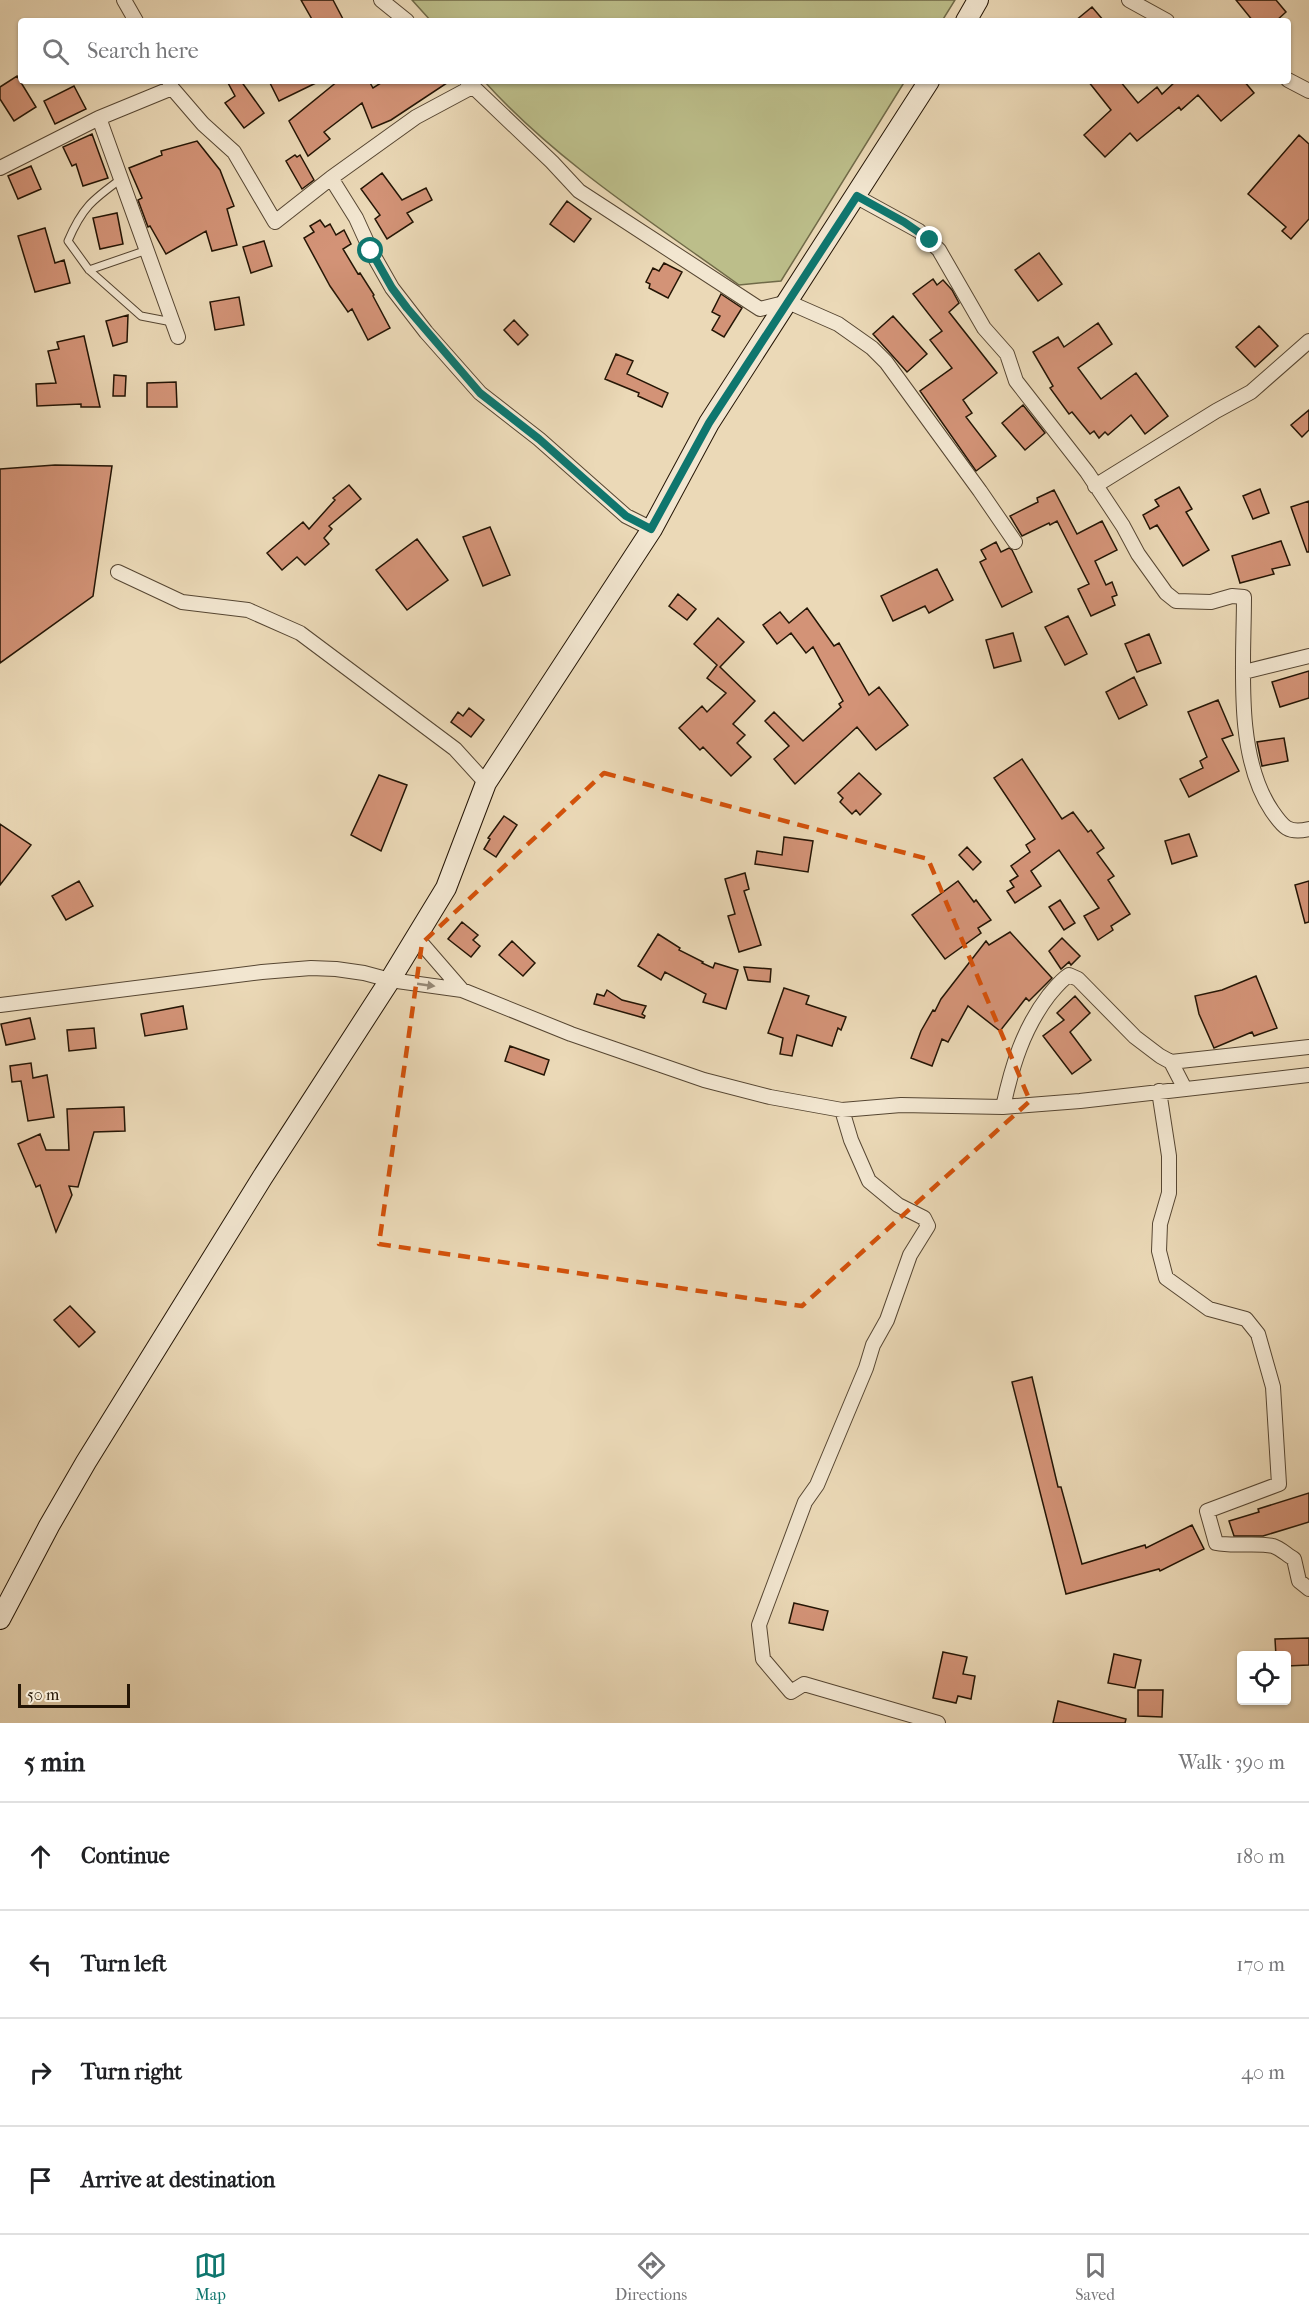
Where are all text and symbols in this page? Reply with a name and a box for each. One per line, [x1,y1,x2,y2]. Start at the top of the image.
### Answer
search box [18,18,1291,84]
icon: search [39,35,72,68]
text: Search here [87,38,199,64]
route end [916,226,942,252]
route start [357,237,383,263]
one-way arrow [417,980,436,990]
map controls [1237,1651,1291,1705]
button: locate [1237,1651,1291,1705]
scale bar [18,1681,130,1708]
text: 50 m [27,1685,59,1704]
text: 5 min [24,1747,85,1778]
text: Walk · 390 m [1178,1751,1285,1774]
icon: ahead [24,1840,57,1873]
text: Continue [81,1843,170,1869]
text: 180 m [1236,1845,1285,1868]
icon: left [24,1948,57,1981]
text: Turn left [81,1951,167,1977]
text: 170 m [1236,1953,1285,1976]
icon: right [24,2056,57,2089]
text: Turn right [81,2059,182,2085]
text: 40 m [1241,2061,1285,2084]
icon: arrive [24,2164,57,2197]
text: Arrive at destination [81,2167,275,2193]
tab: Map [194,2249,227,2304]
tab: Directions [615,2249,687,2304]
tab: Saved [1075,2249,1115,2304]

